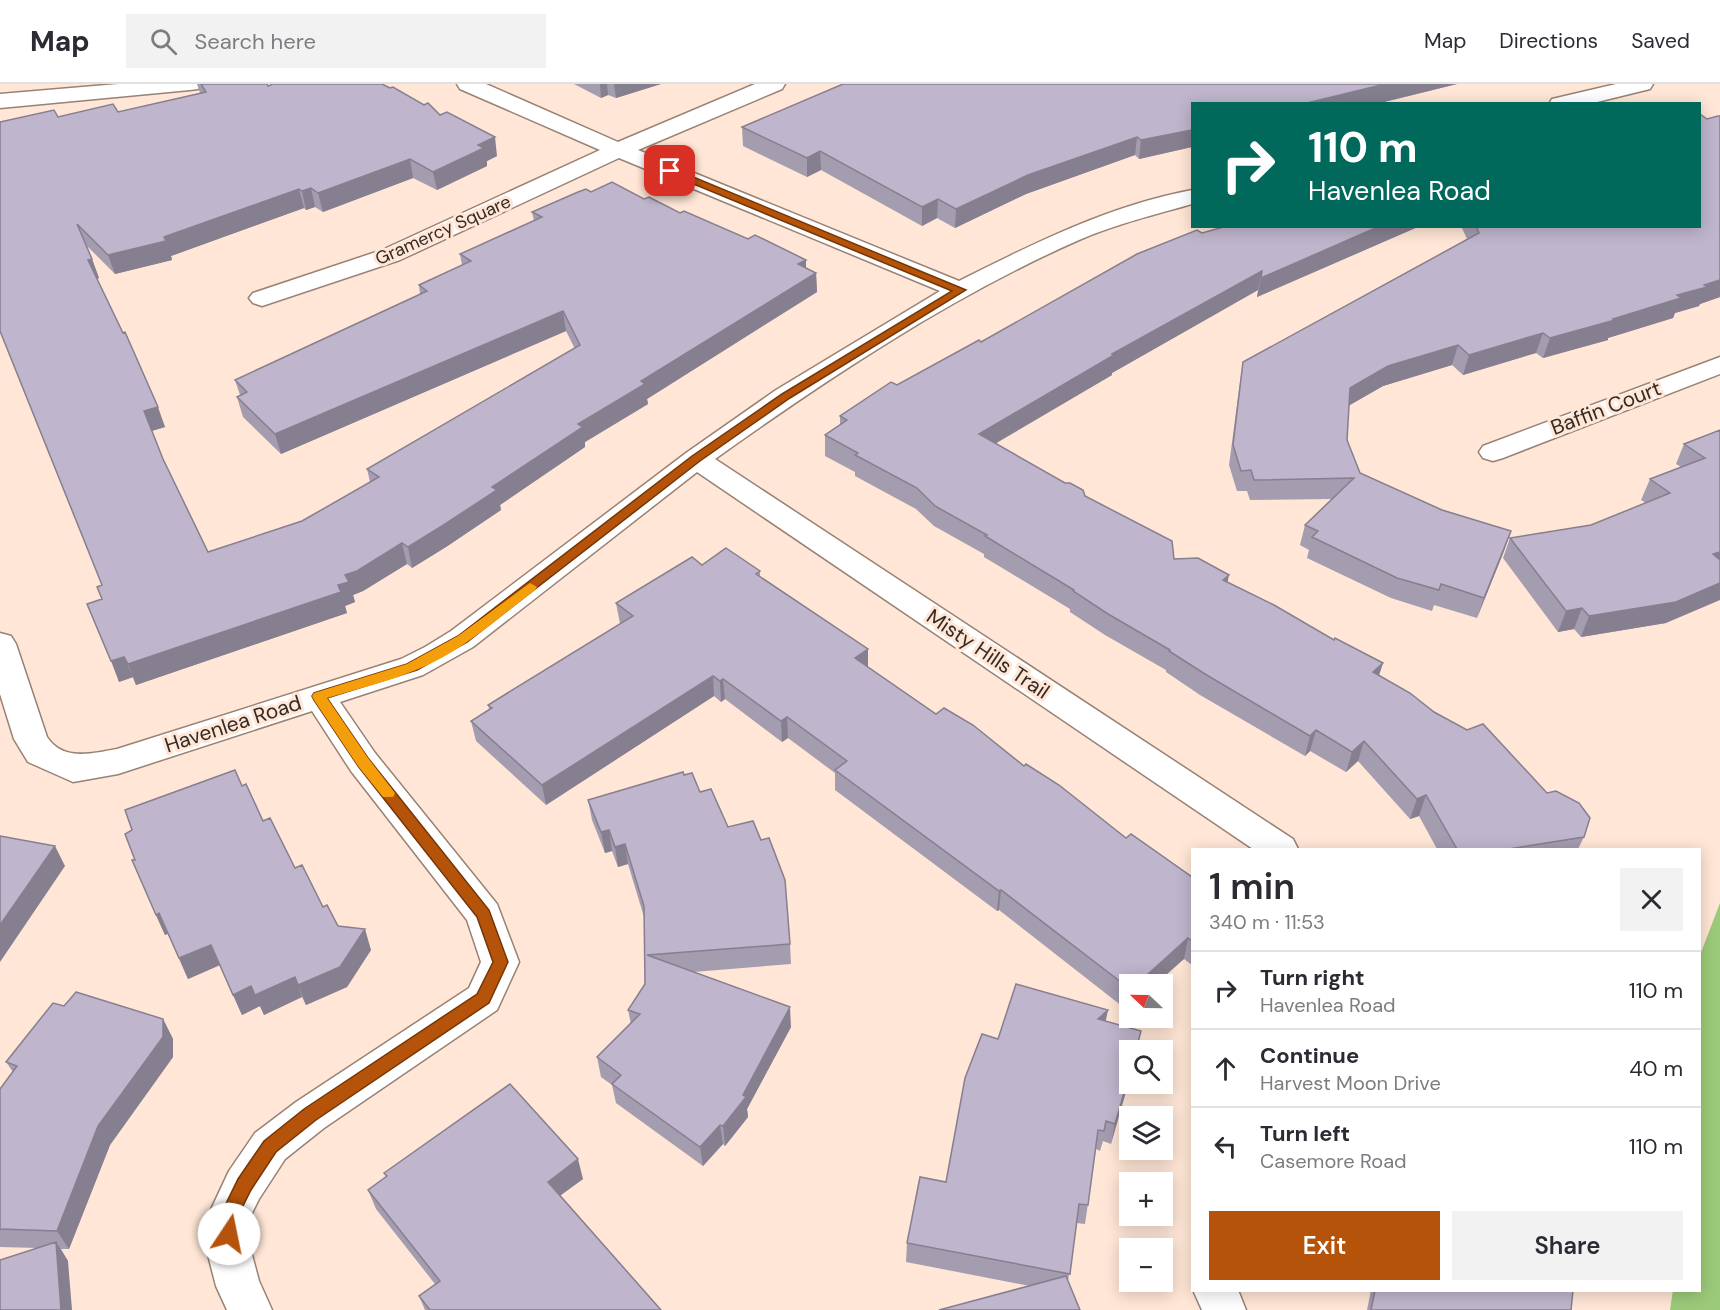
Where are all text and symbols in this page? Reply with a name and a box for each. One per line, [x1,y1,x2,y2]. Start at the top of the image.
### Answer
search box [126,14,546,68]
text: Map [30,23,90,60]
icon: search [147,25,180,58]
text: Search here [195,27,316,56]
text: Map [1424,27,1466,55]
text: Directions [1499,27,1598,55]
text: Saved [1631,27,1690,55]
text: 110 m [1308,120,1418,175]
icon: right [1209,126,1287,204]
pin [644,145,695,196]
icon: arrive [653,154,686,187]
text: Havenlea Road [1308,173,1491,208]
street label: Gramercy Square [371,189,515,271]
street label: Baffin Court [1547,374,1665,442]
street label: Misty Hills Trail [921,603,1055,705]
street label: Havenlea Road [161,689,305,759]
text: 1 min [1209,863,1295,910]
button: close [1620,868,1683,931]
text: 340 m · 11:53 [1209,909,1325,935]
text: Turn right [1260,963,1365,992]
north arrow [1119,974,1173,1028]
map controls [1119,974,1173,1292]
icon: right [1209,974,1242,1007]
text: 110 m [1629,976,1683,1005]
text: Havenlea Road [1260,992,1396,1018]
button: search [1119,1040,1173,1094]
text: Continue [1260,1041,1359,1070]
icon: ahead [1209,1052,1242,1085]
text: 40 m [1629,1054,1683,1083]
text: Harvest Moon Drive [1260,1070,1441,1096]
button: layers [1119,1106,1173,1160]
text: Turn left [1260,1119,1350,1148]
icon: left [1209,1130,1242,1163]
text: 110 m [1629,1132,1683,1161]
text: Casemore Road [1260,1148,1407,1174]
button: + [1119,1172,1173,1226]
position arrow [197,1202,261,1266]
button: Exit [1209,1211,1440,1280]
button: Share [1452,1211,1683,1280]
button: − [1119,1238,1173,1292]

